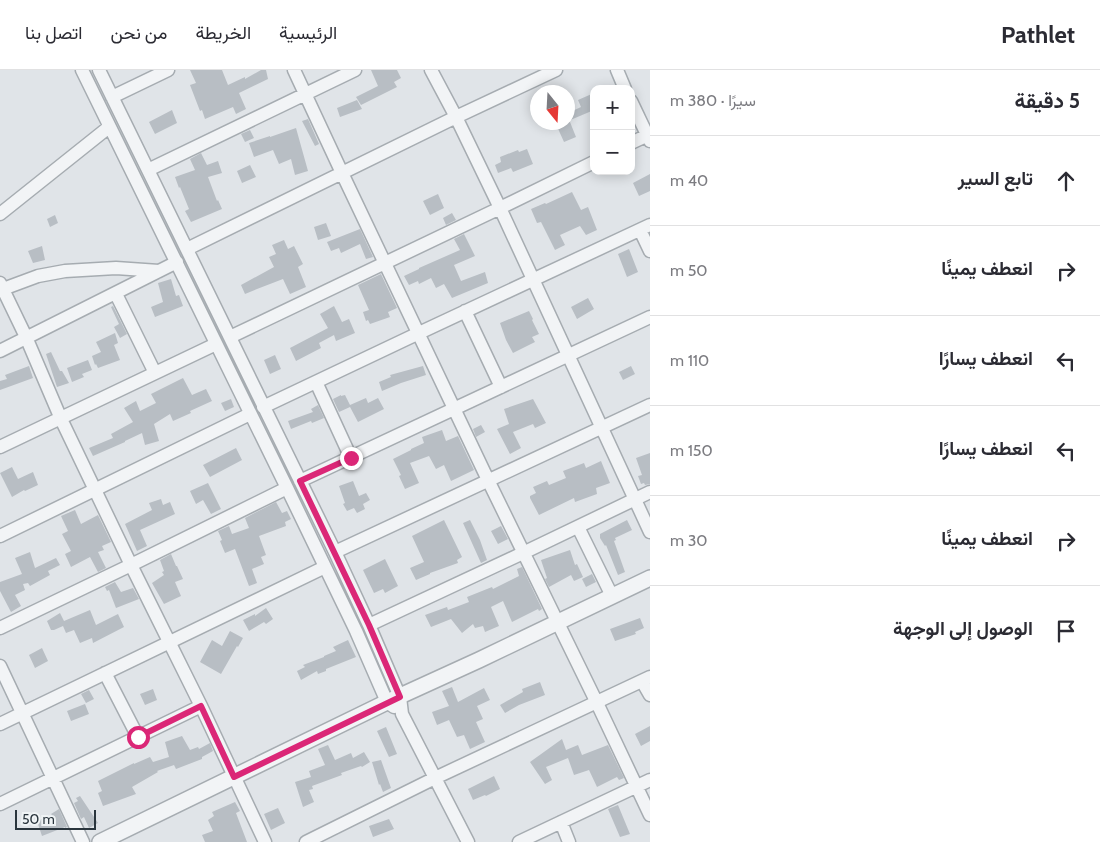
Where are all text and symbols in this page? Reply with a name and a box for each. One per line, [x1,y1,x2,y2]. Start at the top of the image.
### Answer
text: Pathlet [1001,20,1075,49]
text: اتصل بنا [25,22,82,44]
text: من نحن [110,22,167,44]
text: الخريطة [195,22,251,44]
text: الرئيسية [279,22,337,44]
north arrow [530,85,575,130]
map controls [590,85,635,175]
button: + [590,85,635,130]
text: 5 دقيقة [1014,88,1080,113]
text: سيرًا · 380 m [670,91,756,110]
button: − [590,130,635,175]
text: تابع السير [958,167,1033,190]
icon: ahead [1052,167,1080,195]
text: 40 m [670,171,708,190]
text: انعطف يمينًا [941,257,1033,280]
icon: right [1052,257,1080,285]
text: 50 m [670,261,707,280]
text: انعطف يسارًا [939,347,1033,370]
icon: left [1052,347,1080,375]
text: 110 m [670,351,709,370]
text: انعطف يسارًا [939,437,1033,460]
icon: left [1052,437,1080,465]
text: 150 m [670,441,713,460]
route end [340,447,363,470]
text: انعطف يمينًا [941,527,1033,550]
icon: right [1052,527,1080,555]
text: 30 m [670,531,707,550]
text: الوصول إلى الوجهة [893,617,1033,640]
icon: arrive [1052,617,1080,645]
route start [127,726,150,749]
scale bar [15,807,96,830]
text: 50 m [22,810,55,828]

